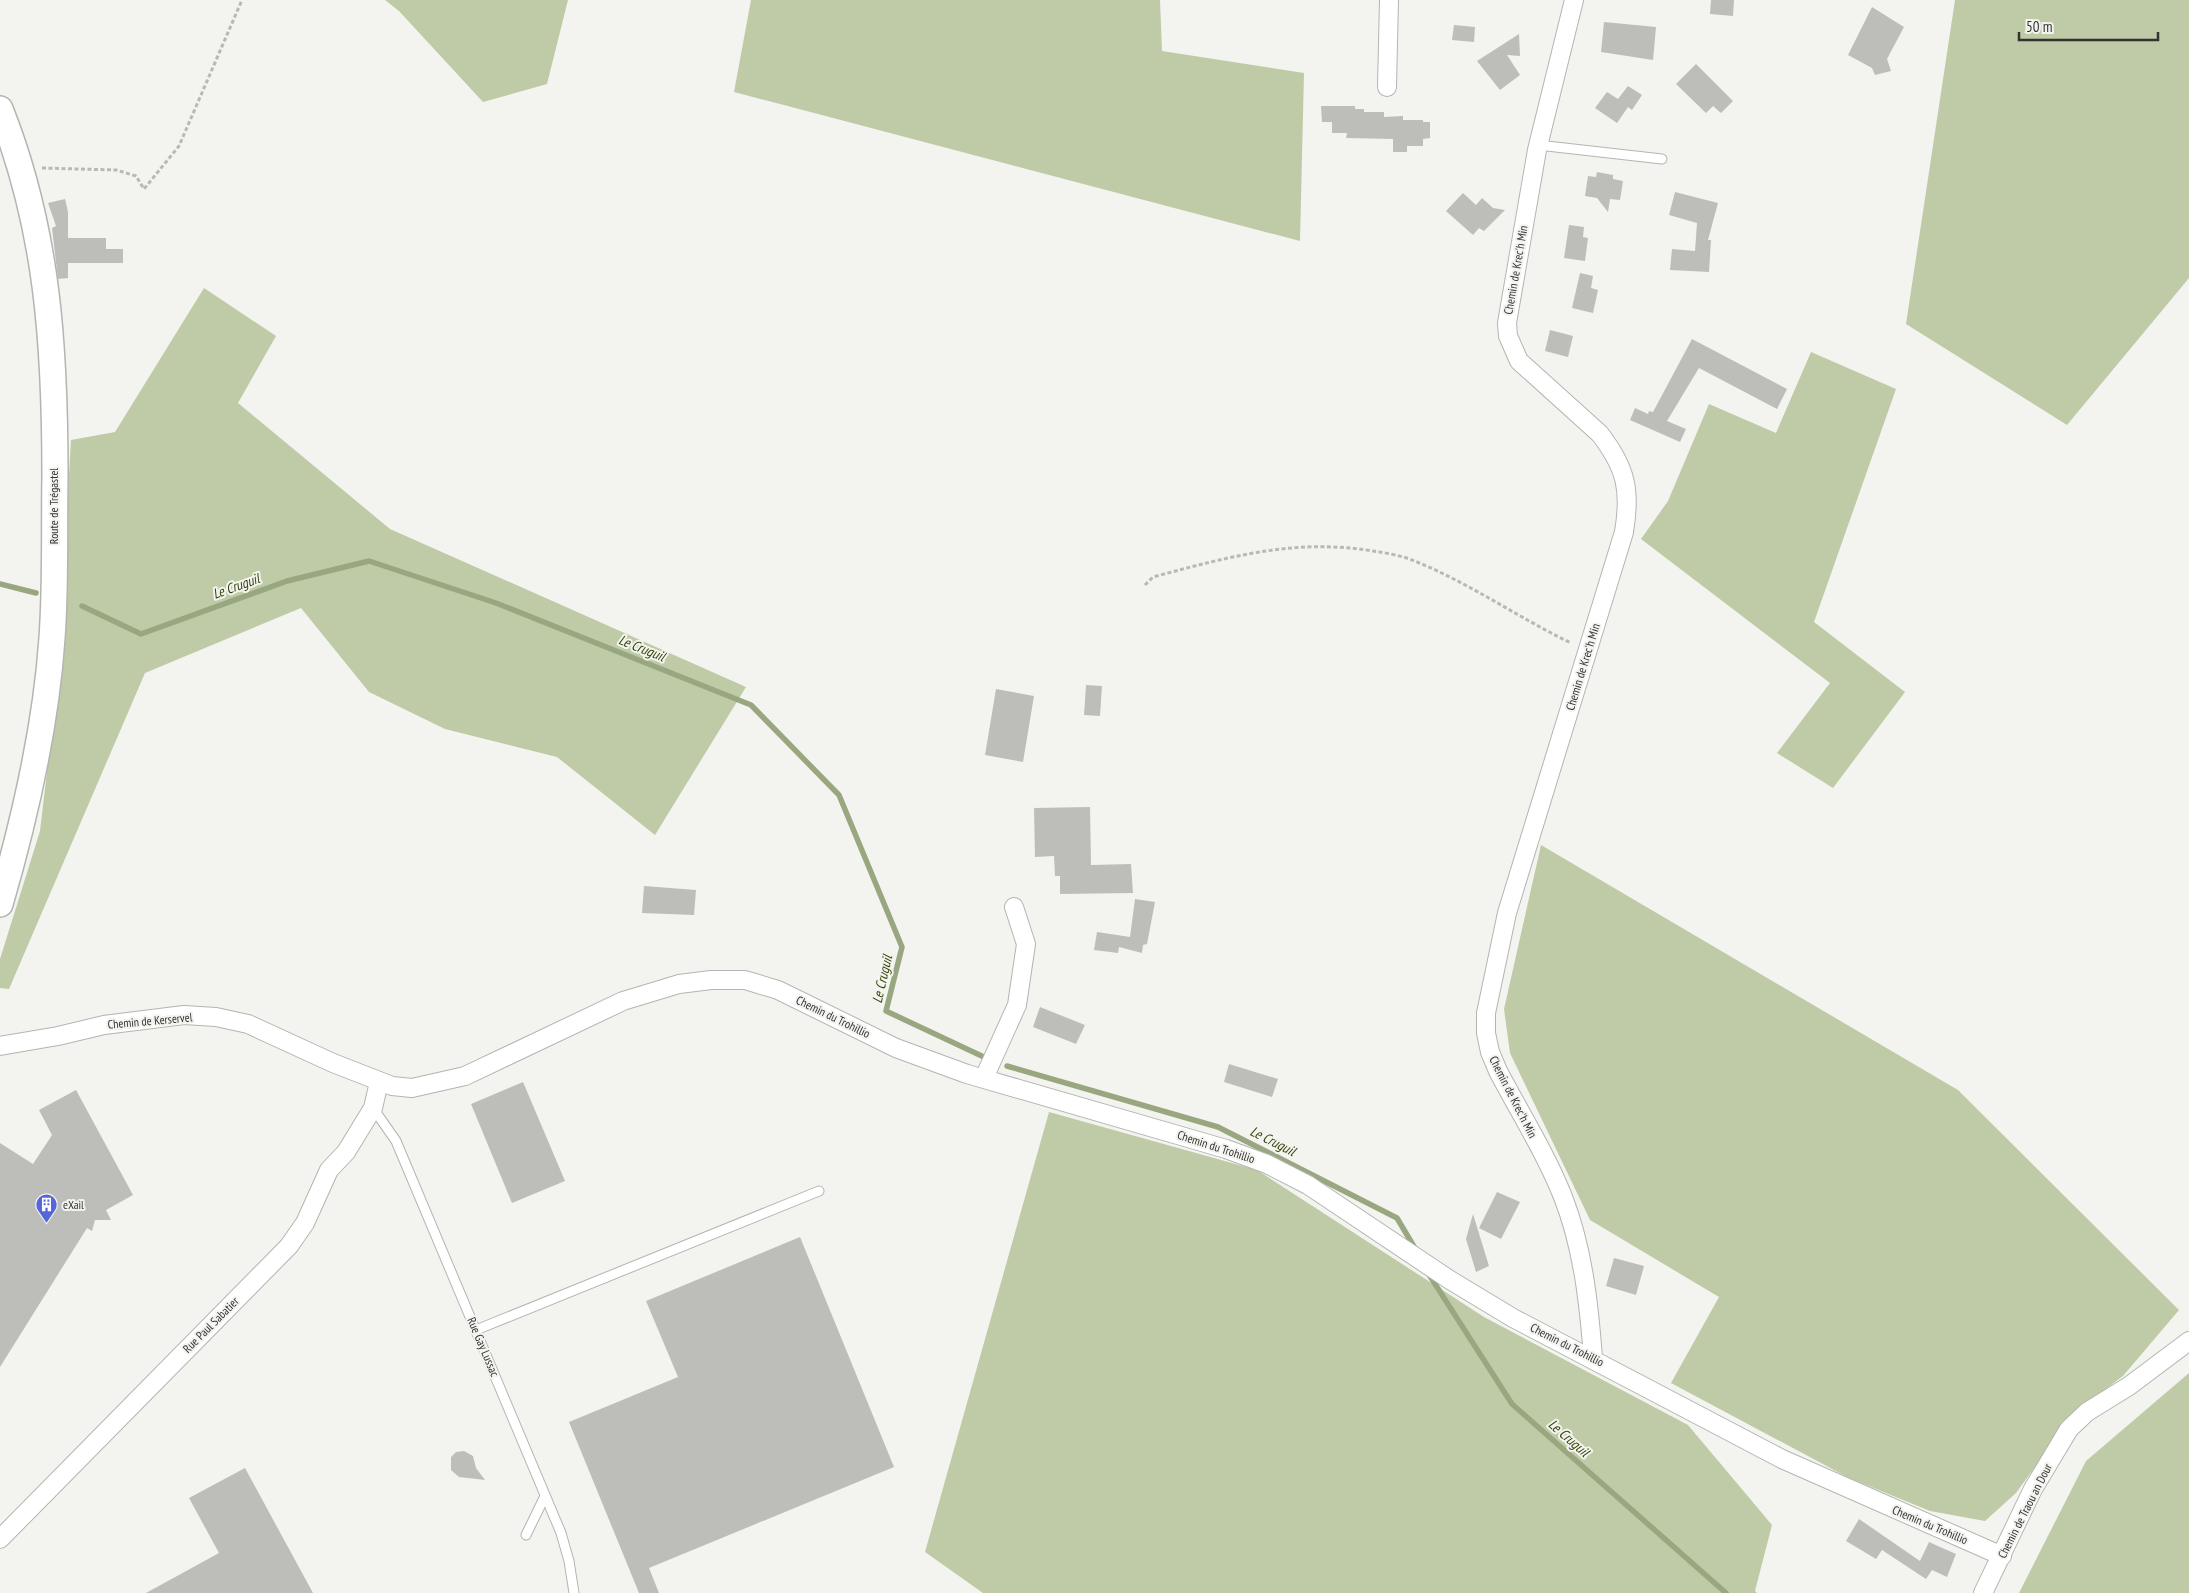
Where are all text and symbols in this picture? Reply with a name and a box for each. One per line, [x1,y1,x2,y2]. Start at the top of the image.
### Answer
scale bar [2019,10,2158,42]
text: 50 m [2026,17,2052,36]
street label: Chemin de Krec'h Min [1500,224,1531,316]
street label: Route de Trégastel [46,468,61,544]
water label: Le Cruguil [210,569,264,603]
street label: Chemin de Krec'h Min [1562,622,1603,712]
water label: Le Cruguil [616,631,669,666]
water label: Le Cruguil [868,952,897,1005]
street label: Chemin du Trohillio [794,992,873,1041]
street label: Chemin de Kerservel [107,1009,193,1032]
street label: Chemin de Krec'h Min [1486,1053,1541,1140]
water label: Le Cruguil [1247,1122,1300,1161]
street label: Chemin du Trohillio [1175,1127,1257,1166]
building icon: eXail [35,1193,59,1224]
place label: eXail [63,1197,84,1212]
street label: Rue Paul Sabatier [180,1293,242,1356]
street label: Rue Gay Lussac [464,1315,503,1379]
street label: Chemin du Trohillio [1528,1320,1607,1370]
water label: Le Cruguil [1545,1415,1595,1462]
street label: Chemin de Traou an Dour [1994,1460,2055,1561]
street label: Chemin du Trohillio [1890,1502,1970,1547]

